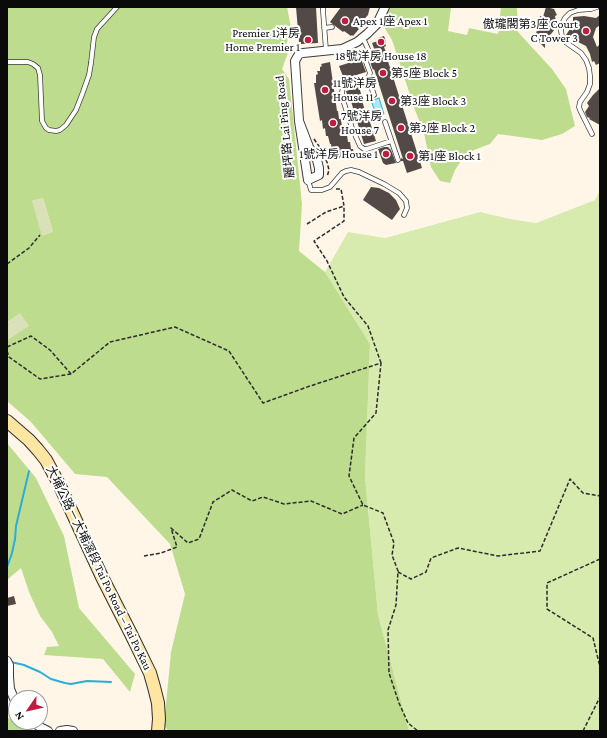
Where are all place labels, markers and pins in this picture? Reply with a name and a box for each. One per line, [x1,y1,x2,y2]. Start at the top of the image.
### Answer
place label: Apex 1座 Apex 1 [353,14,427,28]
marker: Apex 1座 Apex 1 [340,16,350,26]
place label: 傲瓏閣第3座 Court C Tower 3 [482,17,578,45]
place label: Premier 1洋房 Home Premier 1 [225,26,300,54]
marker: 傲瓏閣第3座 Court C Tower 3 [581,26,591,36]
marker: Premier 1洋房 Home Premier 1 [303,35,313,45]
marker: 18號洋房 House 18 [376,37,386,47]
place label: 18號洋房 House 18 [335,49,427,63]
place label: 第5座 Block 5 [391,66,457,80]
marker: 第5座 Block 5 [378,68,388,78]
place label: 11號洋房 House 11 [333,76,377,104]
marker: 11號洋房 House 11 [320,85,330,95]
place label: 第3座 Block 3 [400,94,466,108]
marker: 第3座 Block 3 [387,96,397,106]
place label: 7號洋房 House 7 [341,109,383,137]
marker: 7號洋房 House 7 [328,118,338,128]
place label: 第2座 Block 2 [409,121,475,135]
marker: 第2座 Block 2 [396,123,406,133]
place label: 1號洋房 House 1 [299,147,378,161]
marker: 1號洋房 House 1 [381,149,391,159]
place label: 第1座 Block 1 [418,149,481,163]
marker: 第1座 Block 1 [405,151,415,161]

